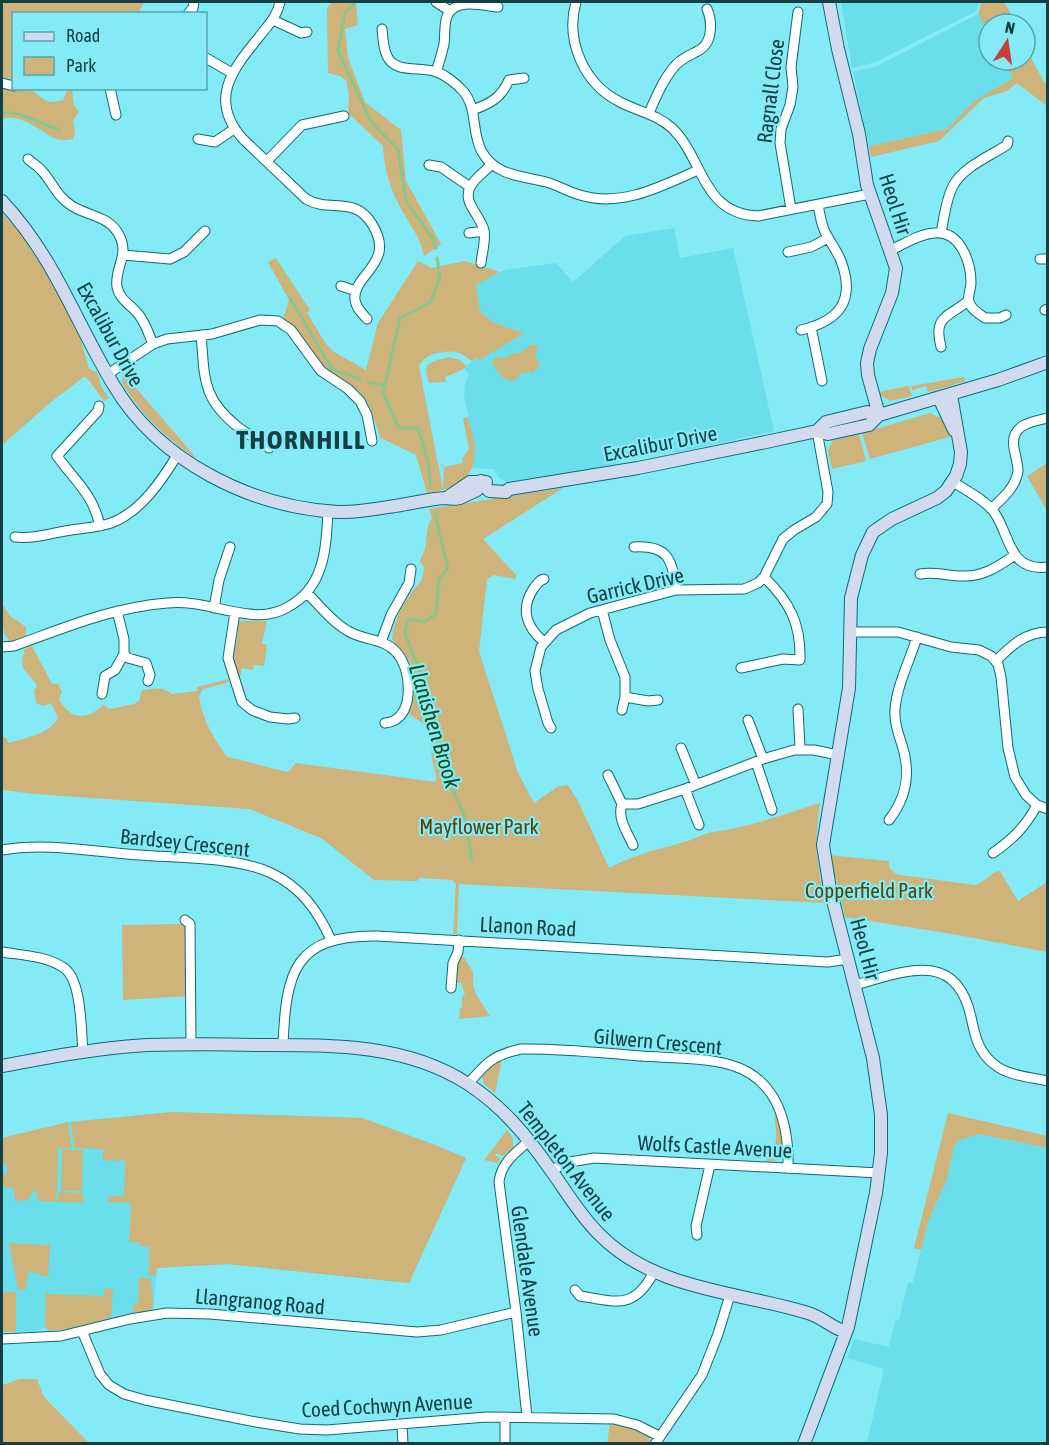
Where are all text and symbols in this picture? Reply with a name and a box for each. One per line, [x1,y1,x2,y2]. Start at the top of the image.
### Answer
legend [12,12,207,90]
north arrow [977,12,1037,72]
text: N [1004,18,1017,37]
text: Road [66,25,100,46]
street label: Ragnall Close [752,37,788,145]
text: Park [66,55,96,76]
street label: Heol Hir [875,170,917,239]
street label: Excalibur Drive [73,278,149,390]
street label: Excalibur Drive [601,420,719,466]
district label: THORNHILL [236,424,366,455]
street label: Garrick Drive [584,562,686,608]
water label: Llanishen Brook [404,661,466,792]
park label: Mayflower Park [419,814,539,838]
street label: Bardsey Crescent [119,823,251,861]
park label: Copperfield Park [805,878,933,902]
street label: Llanon Road [479,911,577,941]
street label: Heol Hir [846,915,886,983]
street label: Gilwern Crescent [593,1023,723,1059]
street label: Templeton Avenue [513,1097,621,1225]
street label: Wolfs Castle Avenue [637,1130,793,1162]
street label: Glendale Avenue [507,1204,549,1338]
street label: Llangranog Road [194,1283,326,1319]
street label: Coed Cochwyn Avenue [301,1389,473,1421]

